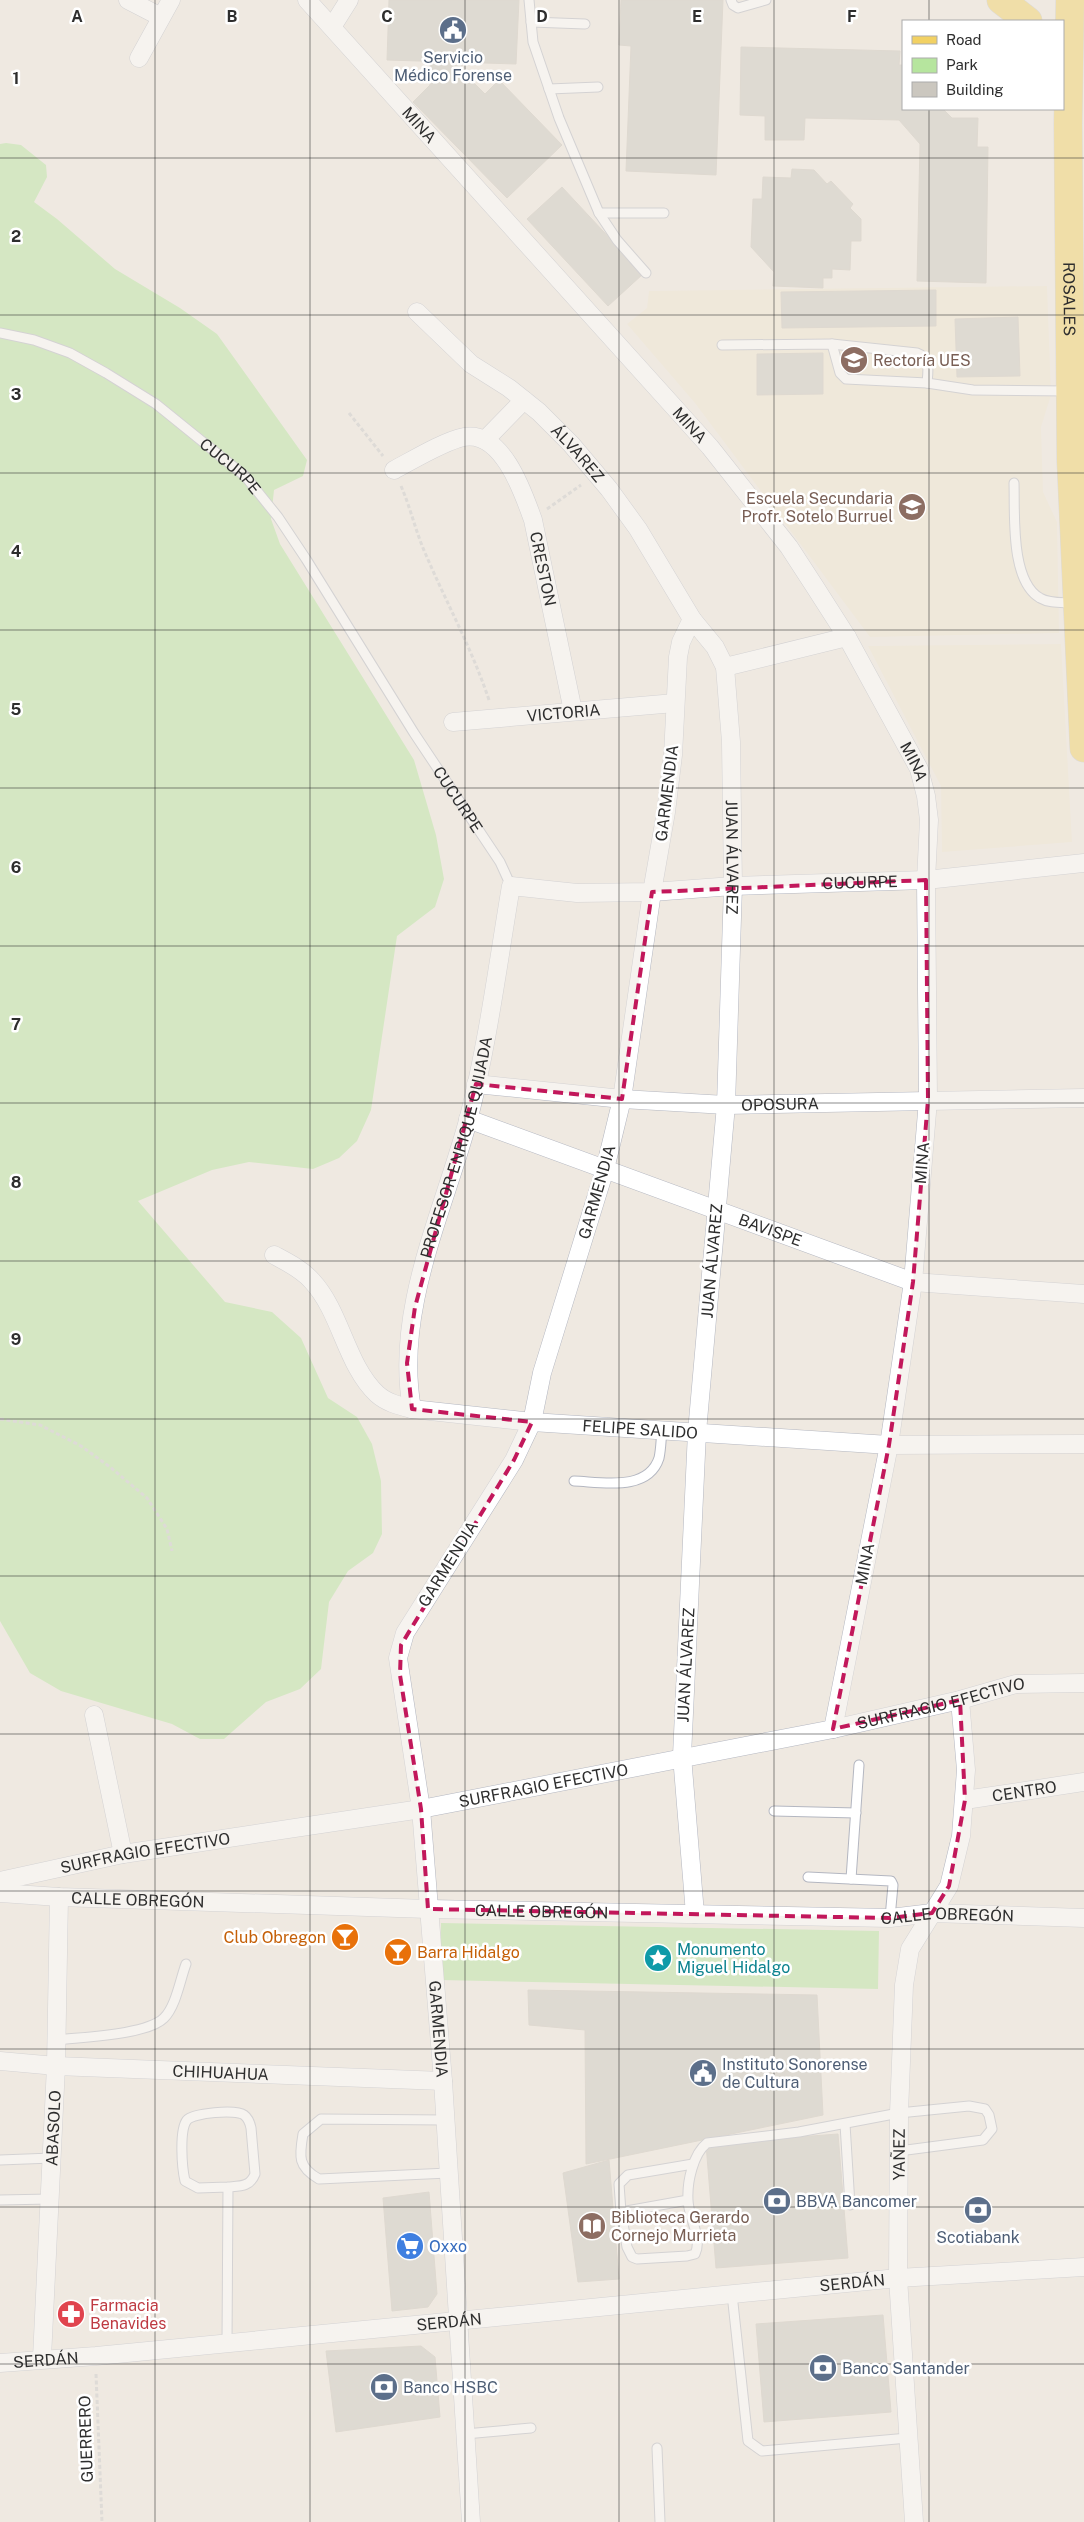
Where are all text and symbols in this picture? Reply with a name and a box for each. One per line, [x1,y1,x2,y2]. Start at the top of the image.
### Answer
text: A [71,7,83,26]
text: B [227,7,238,26]
text: C [381,7,393,26]
text: D [536,7,548,26]
text: E [692,7,702,26]
text: F [847,7,857,26]
public building icon: Servicio Médico Forense [438,15,468,45]
legend [902,20,1064,110]
text: Road [946,31,982,48]
place label: Servicio Médico Forense [394,48,512,85]
text: Park [946,56,978,73]
text: 1 [13,69,19,88]
text: Building [946,81,1004,98]
street label: MINA [398,103,441,147]
text: 2 [11,227,21,246]
street label: ROSALES [1060,262,1079,336]
school or university icon: Rectoría UES [839,345,869,375]
place label: Rectoría UES [873,351,971,370]
text: 3 [11,385,21,404]
street label: MINA [669,403,711,447]
street label: ÁLVAREZ [547,420,608,486]
street label: CUCURPE [196,434,265,498]
place label: Escuela Secundaria Profr. Sotelo Burruel [742,489,893,526]
school or university icon: Escuela Secundaria Profr. Sotelo Burruel [897,492,927,522]
street label: CRESTON [526,530,560,608]
text: 4 [11,542,22,561]
text: 5 [11,700,22,719]
street label: VICTORIA [526,700,601,725]
street label: MINA [896,738,931,783]
street label: GARMENDIA [652,744,682,842]
street label: CUCURPE [429,763,487,836]
street label: JUAN ÁLVAREZ [722,799,743,915]
text: 6 [11,858,21,877]
street label: CUCURPE [822,871,898,893]
text: 7 [11,1015,21,1034]
street label: PROFESOR ENRIQUE QUIJADA [416,1035,496,1260]
street label: OPOSURA [741,1094,819,1114]
street label: MINA [911,1141,933,1185]
street label: GARMENDIA [574,1143,620,1241]
text: 8 [11,1173,22,1192]
street label: JUAN ÁLVAREZ [697,1203,726,1319]
street label: BAVISPE [736,1209,805,1250]
text: 9 [11,1330,21,1349]
street label: FELIPE SALIDO [582,1416,699,1442]
street label: GARMENDIA [414,1518,482,1610]
street label: MINA [852,1542,878,1586]
street label: JUAN ÁLVAREZ [673,1607,698,1723]
street label: SURFRAGIO EFECTIVO [855,1674,1025,1733]
street label: SURFRAGIO EFECTIVO [457,1759,630,1811]
street label: CENTRO [991,1777,1058,1805]
street label: SURFRAGIO EFECTIVO [58,1828,231,1877]
street label: CALLE OBREGÓN [71,1888,205,1911]
street label: CALLE OBREGÓN [475,1900,609,1922]
street label: CALLE OBREGÓN [881,1903,1014,1928]
bar icon: Club Obregon [330,1922,360,1952]
place label: Club Obregon [223,1928,326,1947]
bar icon: Barra Hidalgo [383,1937,413,1967]
place label: Monumento Miguel Hidalgo [677,1940,790,1977]
place label: Barra Hidalgo [417,1943,520,1962]
place icon: Monumento Miguel Hidalgo [643,1943,673,1973]
street label: GARMENDIA [425,1980,452,2078]
place label: Instituto Sonorense de Cultura [722,2055,868,2092]
public building icon: Instituto Sonorense de Cultura [688,2058,718,2088]
street label: CHIHUAHUA [172,2061,269,2084]
street label: ABASOLO [42,2090,64,2167]
street label: YAÑEZ [888,2128,908,2181]
bank icon: BBVA Bancomer [762,2186,792,2216]
place label: BBVA Bancomer [796,2192,917,2211]
bank icon: Scotiabank [963,2195,993,2225]
place label: Biblioteca Gerardo Cornejo Murrieta [611,2208,749,2245]
library icon: Biblioteca Gerardo Cornejo Murrieta [577,2211,607,2241]
place label: Scotiabank [936,2228,1020,2247]
supermarket icon: Oxxo [395,2231,425,2261]
place label: Oxxo [429,2237,467,2256]
street label: SERDÁN [819,2270,886,2295]
place label: Farmacia Benavides [90,2296,166,2333]
pharmacy icon: Farmacia Benavides [56,2299,86,2329]
street label: SERDÁN [415,2309,483,2334]
street label: SERDÁN [12,2348,79,2372]
bank icon: Banco Santander [808,2353,838,2383]
place label: Banco Santander [842,2359,970,2378]
bank icon: Banco HSBC [369,2372,399,2402]
place label: Banco HSBC [403,2378,498,2397]
street label: GUERRERO [75,2395,97,2483]

